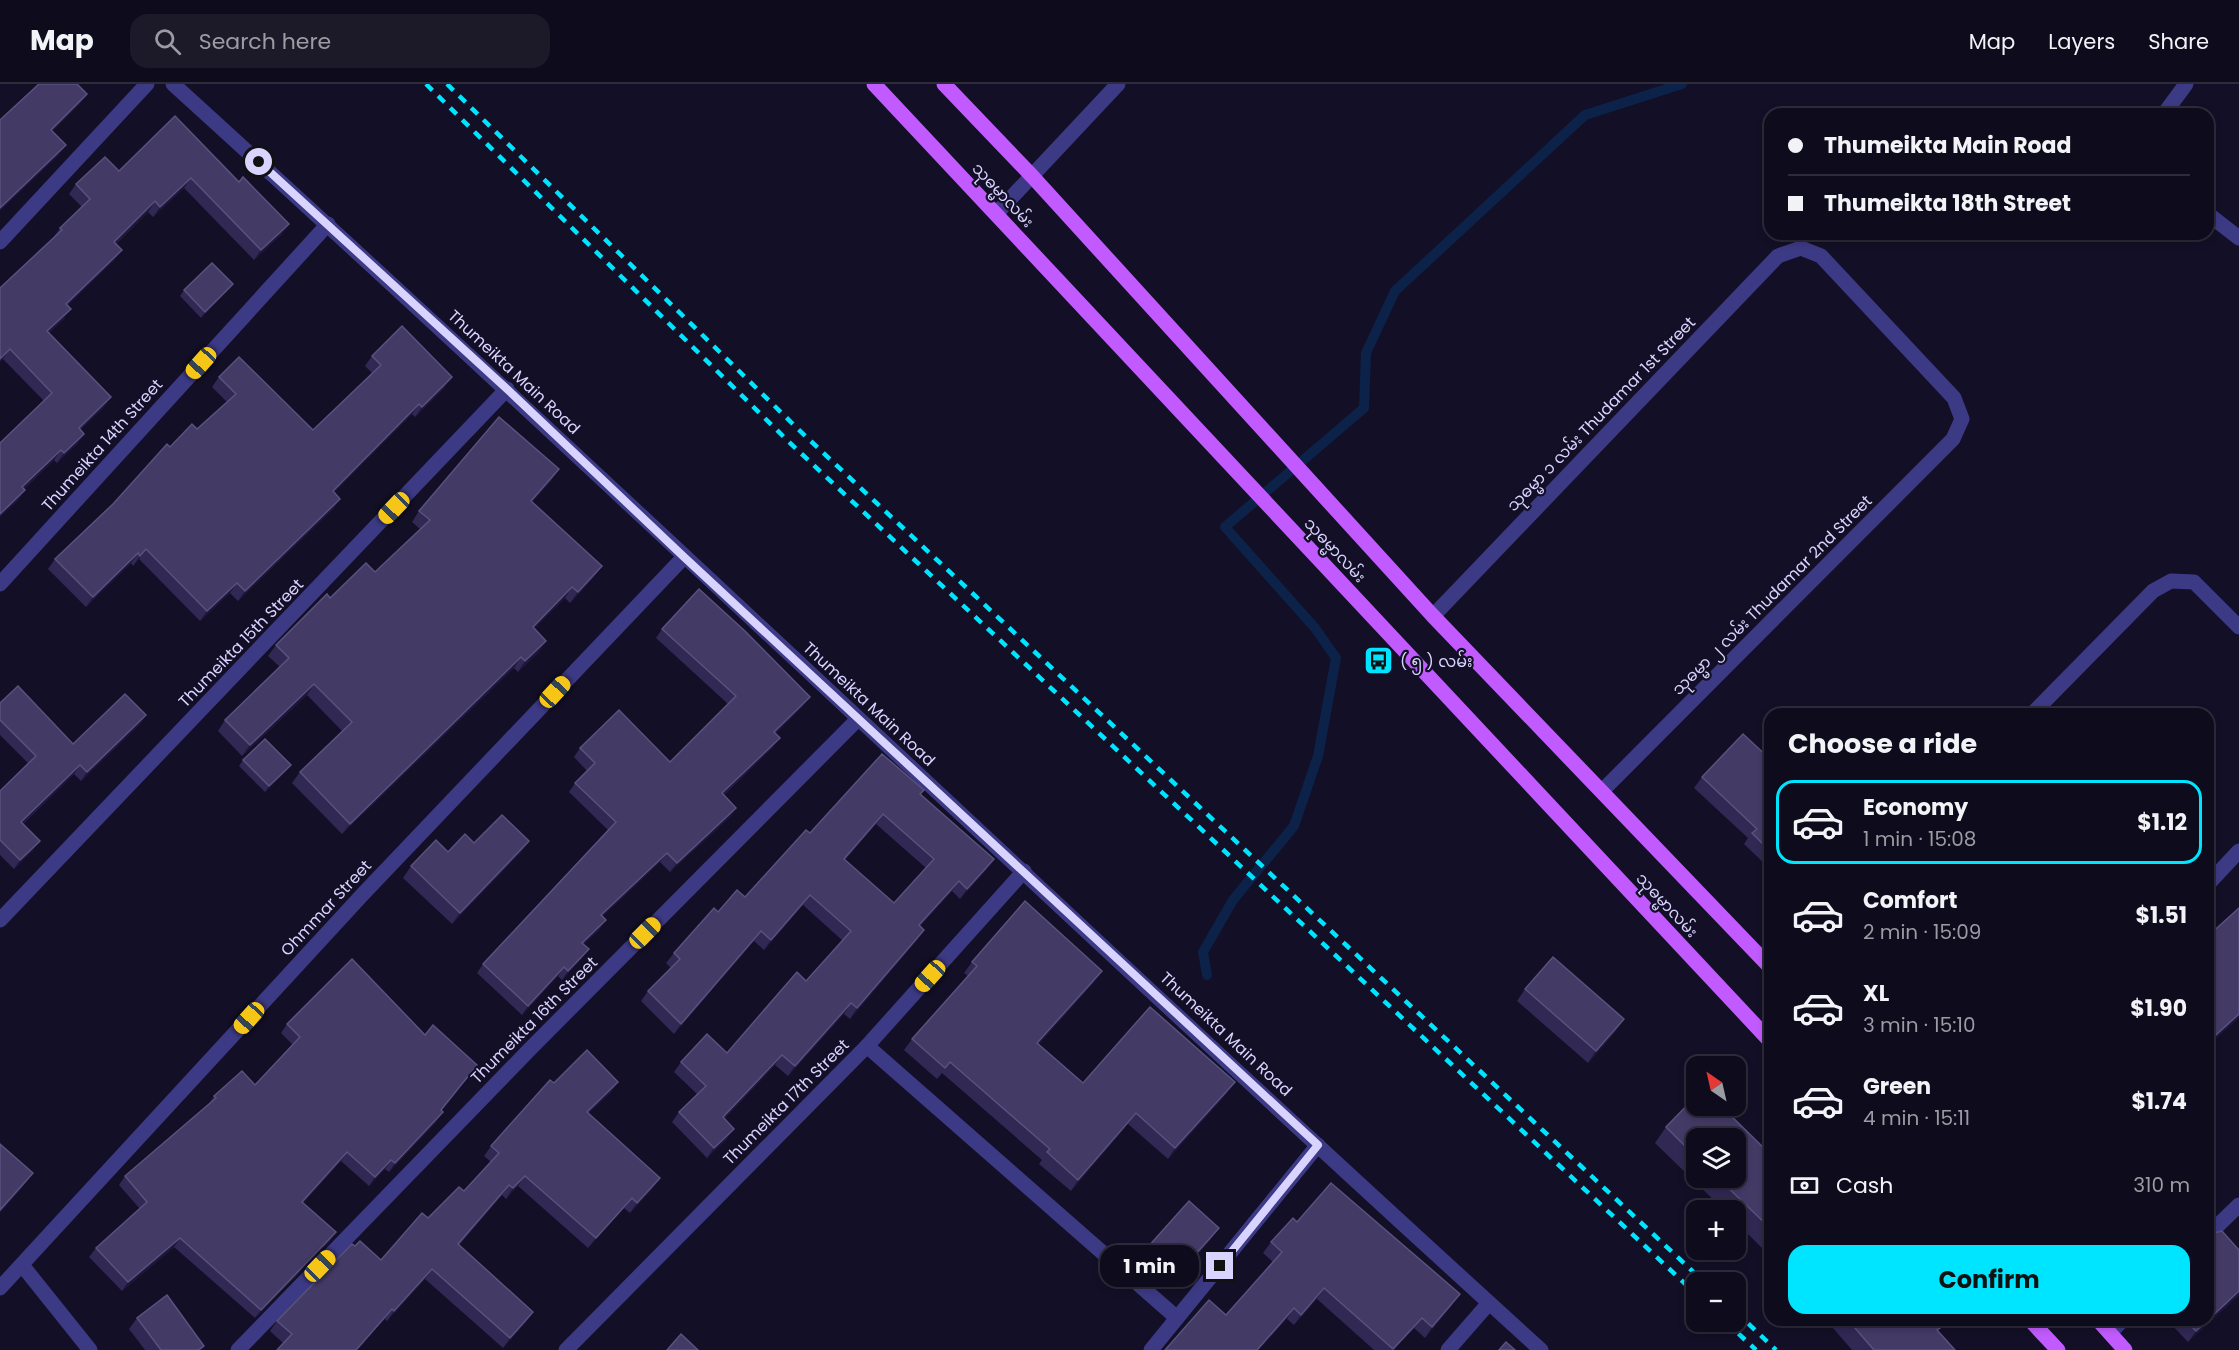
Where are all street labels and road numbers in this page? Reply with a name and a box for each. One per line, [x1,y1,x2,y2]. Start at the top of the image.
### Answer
street label: သုဓမ္မာလမ်း [965,157,1039,235]
street label: Thumeikta Main Road [443,305,585,439]
street label: သုဓမ္မာ ၁ လမ်း Thudamar 1st Street [1501,311,1703,519]
street label: Thumeikta 14th Street [36,374,168,516]
street label: သုဓမ္မာ ၂ လမ်း Thudamar 2nd Street [1667,490,1879,702]
street label: သုဓမ္မာလမ်း [1297,512,1371,590]
street label: Thumeikta 15th Street [173,573,309,712]
street label: Thumeikta Main Road [798,637,940,771]
street label: Ohmmar Street [275,855,377,961]
street label: သုဓမ္မာလမ်း [1629,867,1703,945]
street label: Thumeikta 16th Street [465,951,603,1089]
street label: Thumeikta Main Road [1155,967,1297,1101]
street label: Thumeikta 17th Street [718,1034,854,1170]

